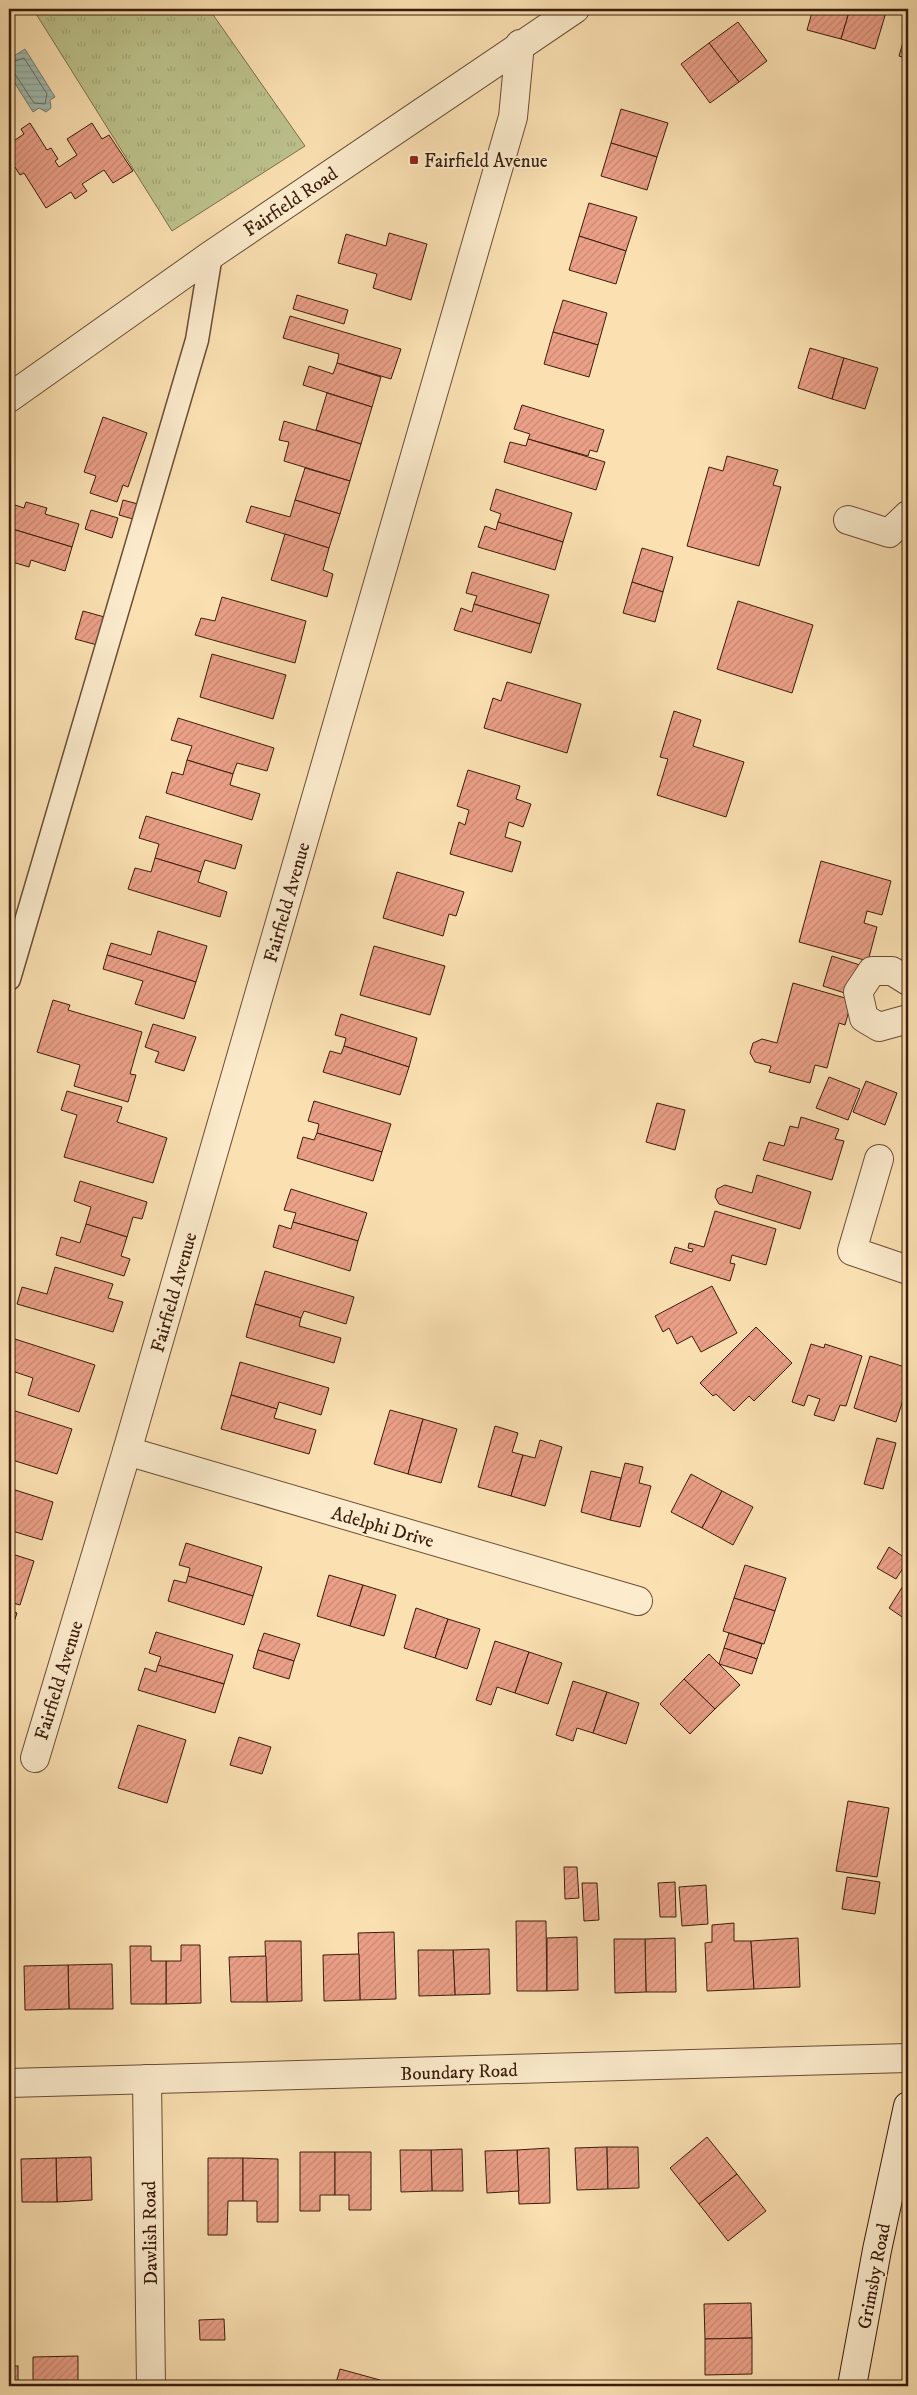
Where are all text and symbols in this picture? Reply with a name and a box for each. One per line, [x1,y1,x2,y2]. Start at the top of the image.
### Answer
place label: Fairfield Avenue [424,150,548,173]
marker: Fairfield Avenue [408,154,420,166]
street label: Fairfield Road [240,162,343,242]
street label: Fairfield Avenue [259,840,316,965]
street label: Fairfield Avenue [146,1230,203,1355]
street label: Adelphi Drive [329,1502,437,1553]
street label: Fairfield Avenue [30,1618,89,1743]
street label: Boundary Road [400,2059,519,2086]
street label: Dawlish Road [138,2180,163,2285]
street label: Grimsby Road [853,2221,896,2331]

